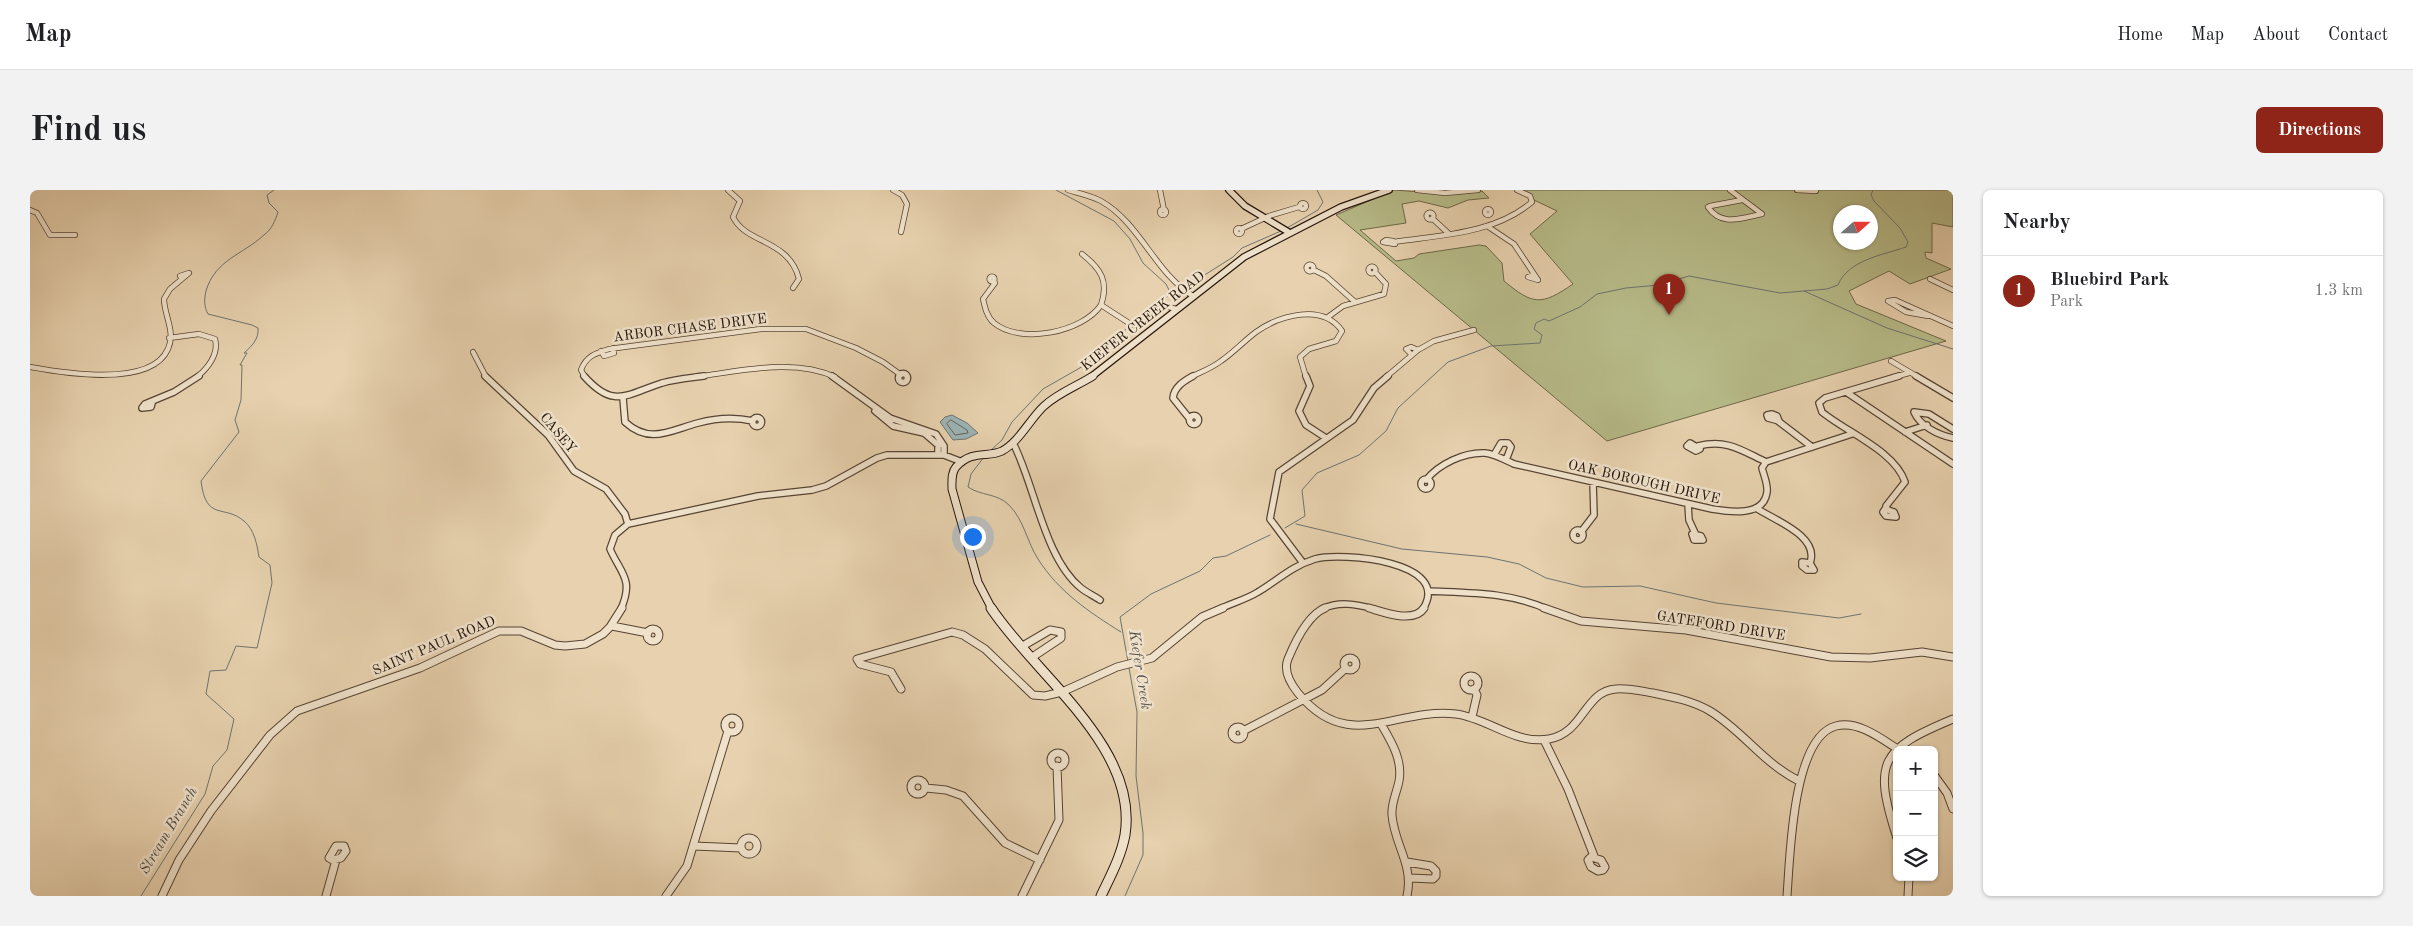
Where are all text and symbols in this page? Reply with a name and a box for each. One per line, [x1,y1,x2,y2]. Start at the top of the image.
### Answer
text: Map [25,23,72,47]
text: Home [2117,26,2163,44]
text: Map [2191,26,2224,44]
text: About [2252,26,2300,44]
text: Contact [2328,26,2388,44]
button: Directions [2256,107,2383,153]
text: Find us [30,113,146,148]
north arrow [1833,205,1878,250]
text: Nearby [2003,212,2071,233]
street label: KIEFER CREEK ROAD [1079,268,1208,374]
text: Bluebird Park [2050,271,2169,290]
pin: 1 [1653,274,1685,315]
text: 1 [2014,283,2024,299]
text: 1.3 km [2314,283,2363,299]
text: Park [2050,294,2083,310]
street label: ARBOR CHASE DRIVE [613,312,767,344]
street label: CASEY [537,410,579,456]
street label: OAK BOROUGH DRIVE [1567,458,1721,506]
your location [960,524,986,550]
street label: GATEFORD DRIVE [1656,609,1786,643]
street label: SAINT PAUL ROAD [370,614,498,678]
water label: Kiefer Creek [1125,628,1153,711]
map controls [1893,746,1938,881]
button: + [1893,746,1938,791]
water label: Stream Branch [137,785,201,877]
button: − [1893,791,1938,836]
button: layers [1893,836,1938,881]

